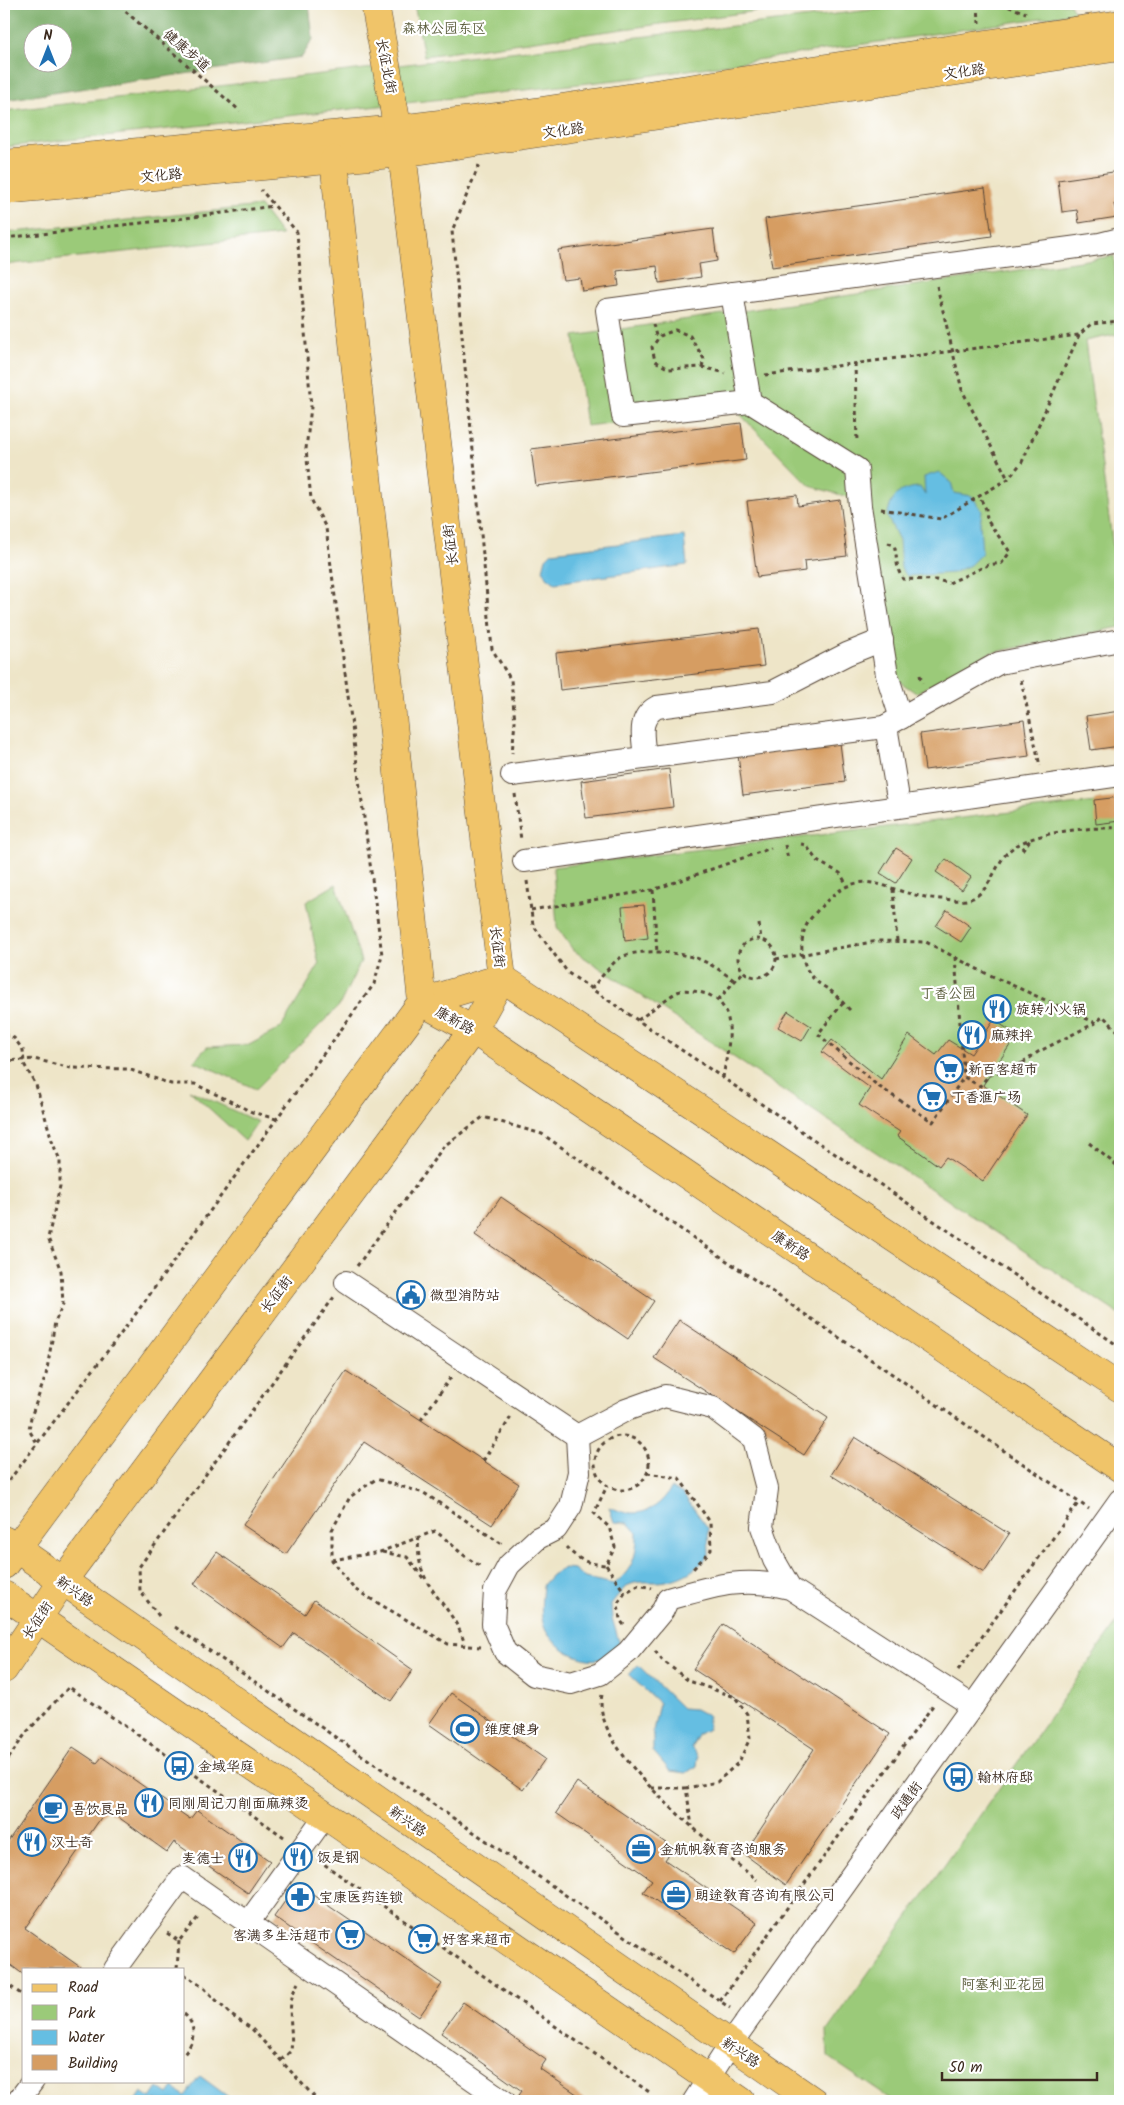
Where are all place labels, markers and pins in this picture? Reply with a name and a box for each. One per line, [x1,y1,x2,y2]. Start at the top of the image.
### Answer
restaurant icon: 旋转小火锅 [982,994,1012,1024]
place label: 旋转小火锅 [1016,999,1086,1021]
restaurant icon: 麻辣拌 [957,1020,987,1050]
place label: 麻辣拌 [991,1025,1033,1047]
supermarket icon: 新百客超市 [934,1054,964,1084]
place label: 新百客超市 [968,1059,1038,1081]
supermarket icon: 丁香滙广场 [917,1082,947,1112]
place label: 丁香滙广场 [951,1087,1021,1109]
public building icon: 微型消防站 [396,1280,426,1310]
place label: 微型消防站 [430,1285,500,1307]
sports icon: 维度健身 [450,1714,480,1744]
place label: 维度健身 [484,1719,540,1741]
bus stop icon: 金域华庭 [164,1751,194,1781]
place label: 金域华庭 [198,1756,254,1778]
bus stop icon: 翰林府邸 [943,1762,973,1792]
place label: 翰林府邸 [977,1767,1033,1789]
restaurant icon: 同刚周记刀削面麻辣烫 [134,1788,164,1818]
place label: 同刚周记刀削面麻辣烫 [168,1793,308,1815]
cafe icon: 吾饮良品 [38,1794,68,1824]
place label: 吾饮良品 [72,1799,128,1821]
restaurant icon: 汉士奇 [17,1827,47,1857]
place label: 汉士奇 [51,1832,93,1854]
office icon: 金航帆教育咨询服务 [626,1834,656,1864]
place label: 金航帆教育咨询服务 [660,1839,786,1861]
restaurant icon: 饭是钢 [283,1842,313,1872]
restaurant icon: 麦德士 [228,1843,258,1873]
place label: 饭是钢 [317,1847,359,1869]
place label: 麦德士 [182,1848,224,1870]
office icon: 朗途教育咨询有限公司 [661,1880,691,1910]
pharmacy icon: 宝康医药连锁 [285,1882,315,1912]
place label: 朗途教育咨询有限公司 [695,1885,835,1907]
place label: 宝康医药连锁 [319,1887,403,1909]
supermarket icon: 客满多生活超市 [335,1920,365,1950]
supermarket icon: 好客来超市 [408,1924,438,1954]
place label: 客满多生活超市 [233,1925,331,1947]
place label: 好客来超市 [442,1929,512,1951]

